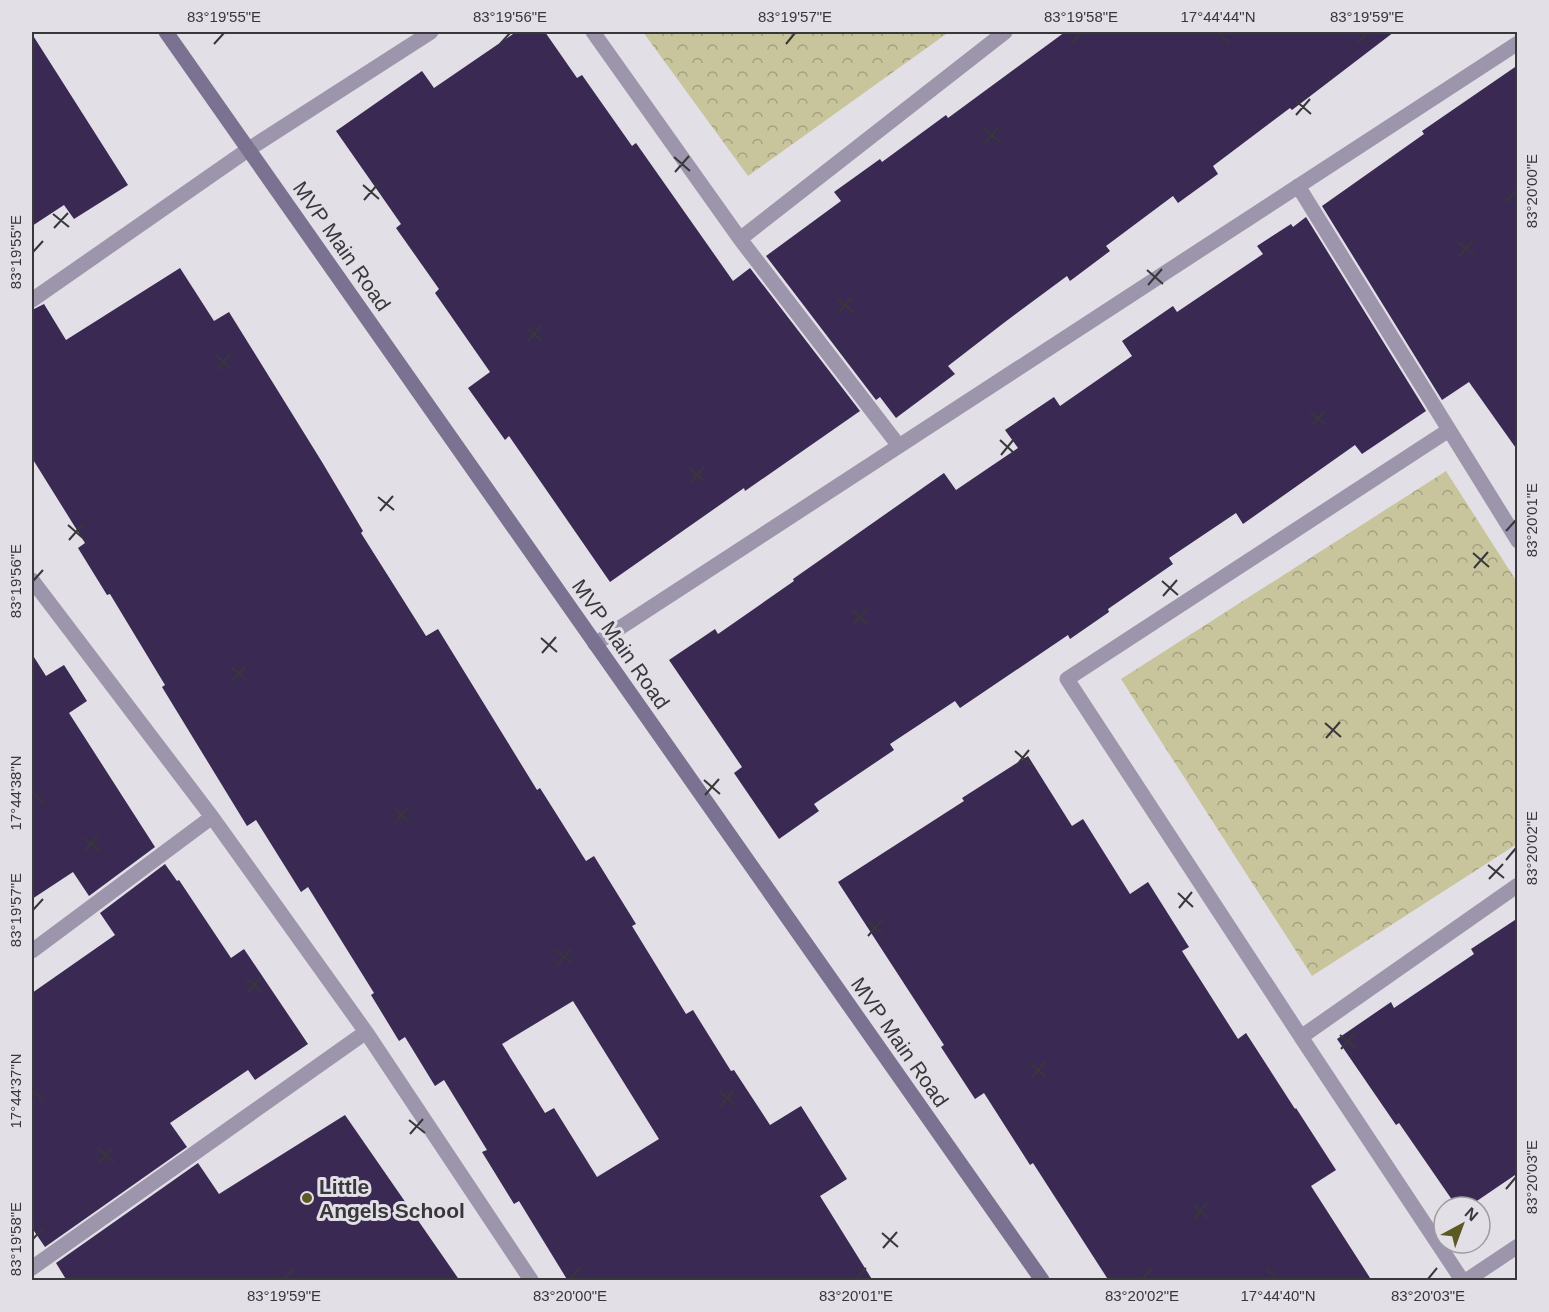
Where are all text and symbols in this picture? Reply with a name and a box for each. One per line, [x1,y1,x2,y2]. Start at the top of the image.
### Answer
text: 83°19'55"E [187,8,261,25]
text: 83°19'56"E [473,8,547,25]
text: 83°19'57"E [758,8,832,25]
text: 83°19'58"E [1044,8,1118,25]
text: 17°44'44"N [1180,8,1256,25]
text: 83°19'59"E [1330,8,1404,25]
text: 83°20'00"E [1523,154,1540,228]
street label: MVP Main Road [289,177,395,315]
text: 83°19'55"E [7,215,24,289]
text: 83°20'01"E [1523,483,1540,557]
text: 83°19'56"E [7,544,24,618]
street label: MVP Main Road [568,575,674,713]
text: 17°44'38"N [7,755,24,831]
text: 83°20'02"E [1523,811,1540,885]
text: 83°19'57"E [7,873,24,947]
street label: MVP Main Road [847,973,953,1111]
text: 17°44'37"N [7,1053,24,1129]
text: 83°20'03"E [1523,1140,1540,1214]
place label: Little Angels School [319,1175,465,1222]
marker: Little Angels School [300,1191,314,1205]
north arrow [1432,1195,1492,1255]
text: 83°19'58"E [7,1202,24,1276]
text: N [1462,1204,1481,1224]
text: 83°19'59"E [247,1287,321,1304]
text: 83°20'00"E [533,1287,607,1304]
text: 83°20'01"E [819,1287,893,1304]
text: 83°20'02"E [1105,1287,1179,1304]
text: 17°44'40"N [1240,1287,1316,1304]
text: 83°20'03"E [1391,1287,1465,1304]

